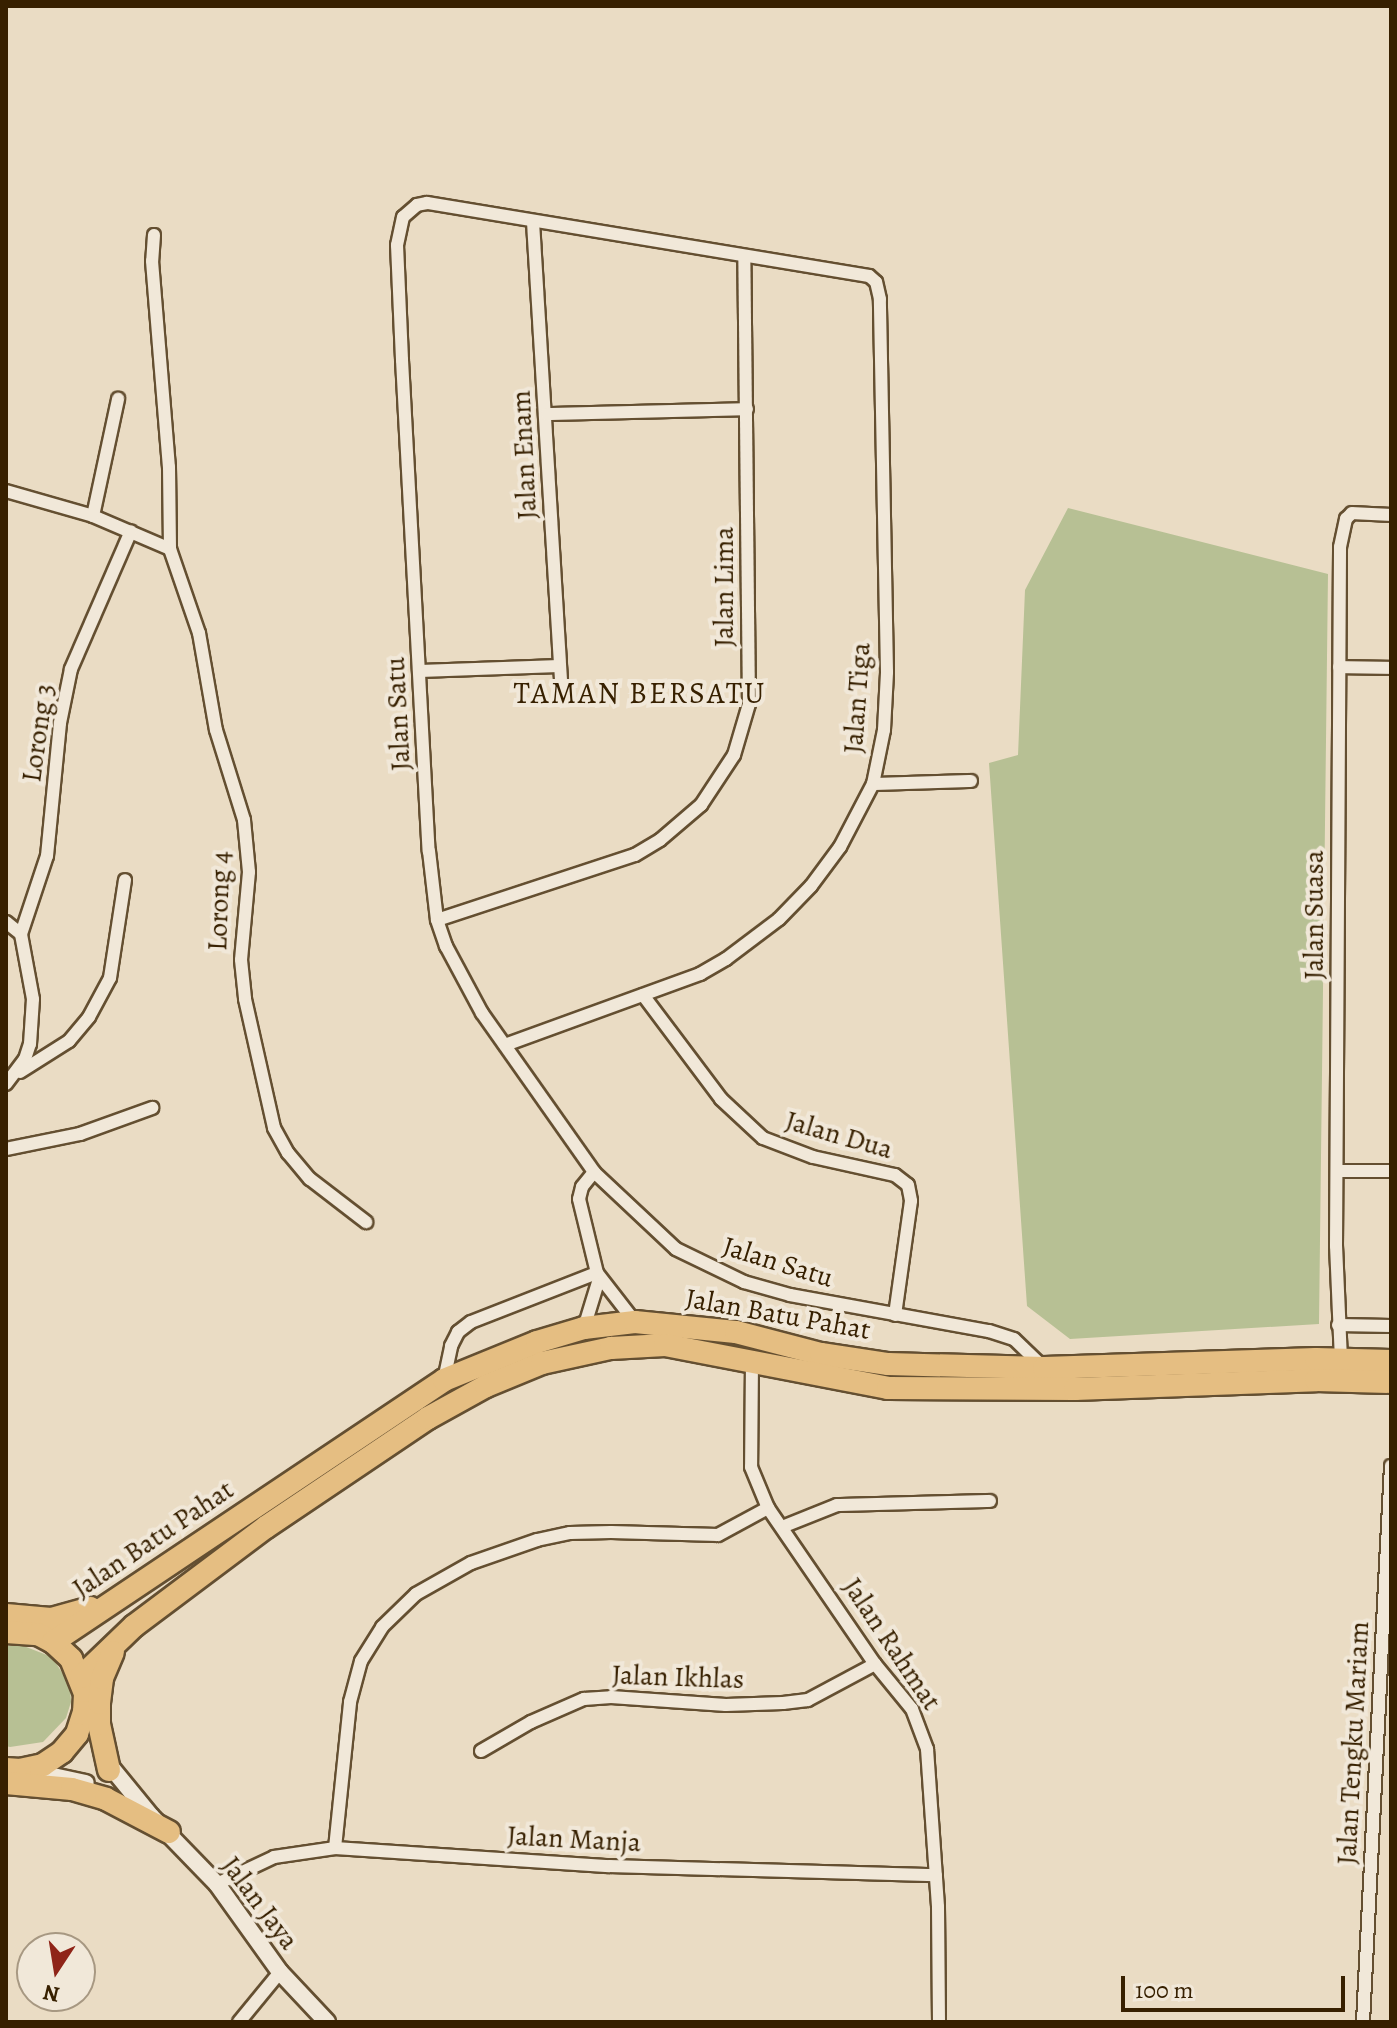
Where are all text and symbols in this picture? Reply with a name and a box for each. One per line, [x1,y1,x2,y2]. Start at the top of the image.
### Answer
street label: Jalan Enam [504,389,544,521]
street label: Jalan Lima [707,527,741,647]
street label: Jalan Tiga [836,641,878,755]
street label: Jalan Satu [378,656,418,772]
district label: TAMAN BERSATU [513,675,767,711]
street label: Lorong 3 [14,682,62,784]
street label: Lorong 4 [200,850,238,952]
street label: Jalan Suasa [1297,850,1331,980]
street label: Jalan Dua [781,1104,897,1166]
street label: Jalan Satu [719,1229,837,1295]
street label: Jalan Batu Pahat [683,1281,873,1347]
street label: Jalan Batu Pahat [66,1473,240,1605]
street label: Jalan Rahmat [835,1571,949,1717]
street label: Jalan Tengku Mariam [1330,1620,1376,1866]
street label: Jalan Ikhlas [611,1658,745,1696]
street label: Jalan Manja [506,1819,642,1859]
street label: Jalan Jaya [214,1850,306,1956]
north arrow [16,1932,96,2012]
scale bar [1125,1960,1349,2010]
text: 100 m [1135,1974,1194,2006]
text: N [40,1977,62,2010]

